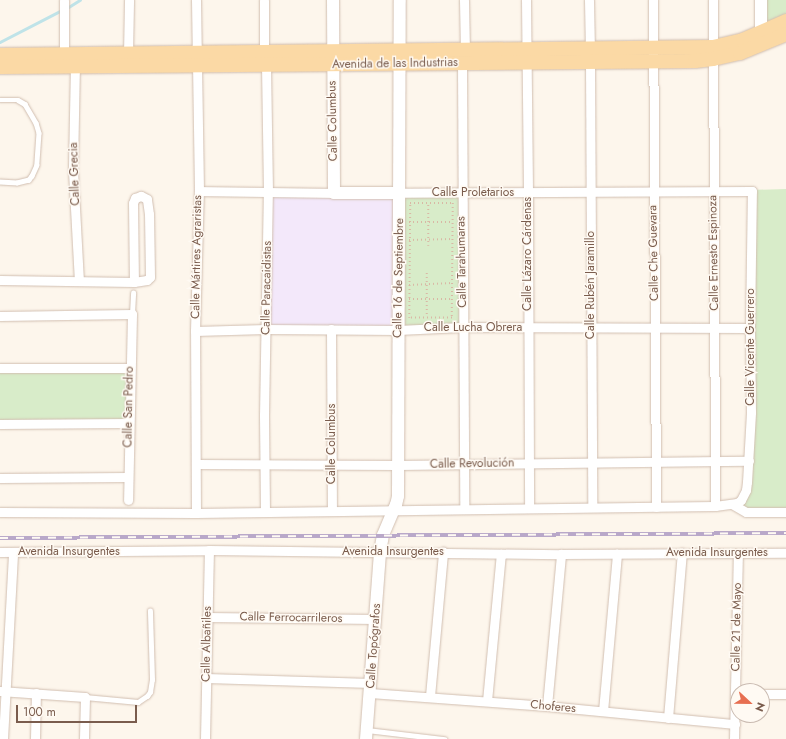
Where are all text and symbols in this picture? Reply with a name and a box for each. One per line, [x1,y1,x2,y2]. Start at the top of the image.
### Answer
street label: Avenida de las Industrias [332,56,458,72]
street label: Calle Columbus [325,81,341,161]
street label: Calle Grecia [67,142,83,206]
street label: Calle Proletarios [432,186,514,200]
street label: Calle Mártires Agraristas [189,195,205,319]
street label: Calle Ernesto Espinoza [706,195,722,311]
street label: Calle Lázaro Cárdenas [521,197,535,311]
street label: Calle Che Guevara [646,205,662,301]
street label: Calle Tarahumaras [454,216,470,308]
street label: Calle 16 de Septiembre [391,218,407,338]
street label: Calle Rubén Jaramillo [584,231,598,339]
street label: Calle Paracaidistas [259,241,275,335]
street label: Calle Vicente Guerrero [744,288,758,406]
street label: Calle Lucha Obrera [424,321,522,335]
street label: Calle San Pedro [121,366,137,448]
street label: Calle Columbus [325,404,339,484]
street label: Calle Revolución [430,456,514,472]
street label: Avenida Insurgentes [18,545,120,559]
street label: Avenida Insurgentes [342,545,444,559]
street label: Avenida Insurgentes [666,546,768,560]
street label: Calle 21 de Mayo [729,582,745,672]
street label: Calle Topógrafos [364,603,384,689]
street label: Calle Albañiles [199,606,215,682]
street label: Calle Ferrocarrileros [239,610,343,626]
north arrow [730,683,770,723]
scale bar [18,697,139,723]
street label: Choferes [530,698,576,716]
text: N [751,700,769,714]
text: 100 m [23,703,56,721]

